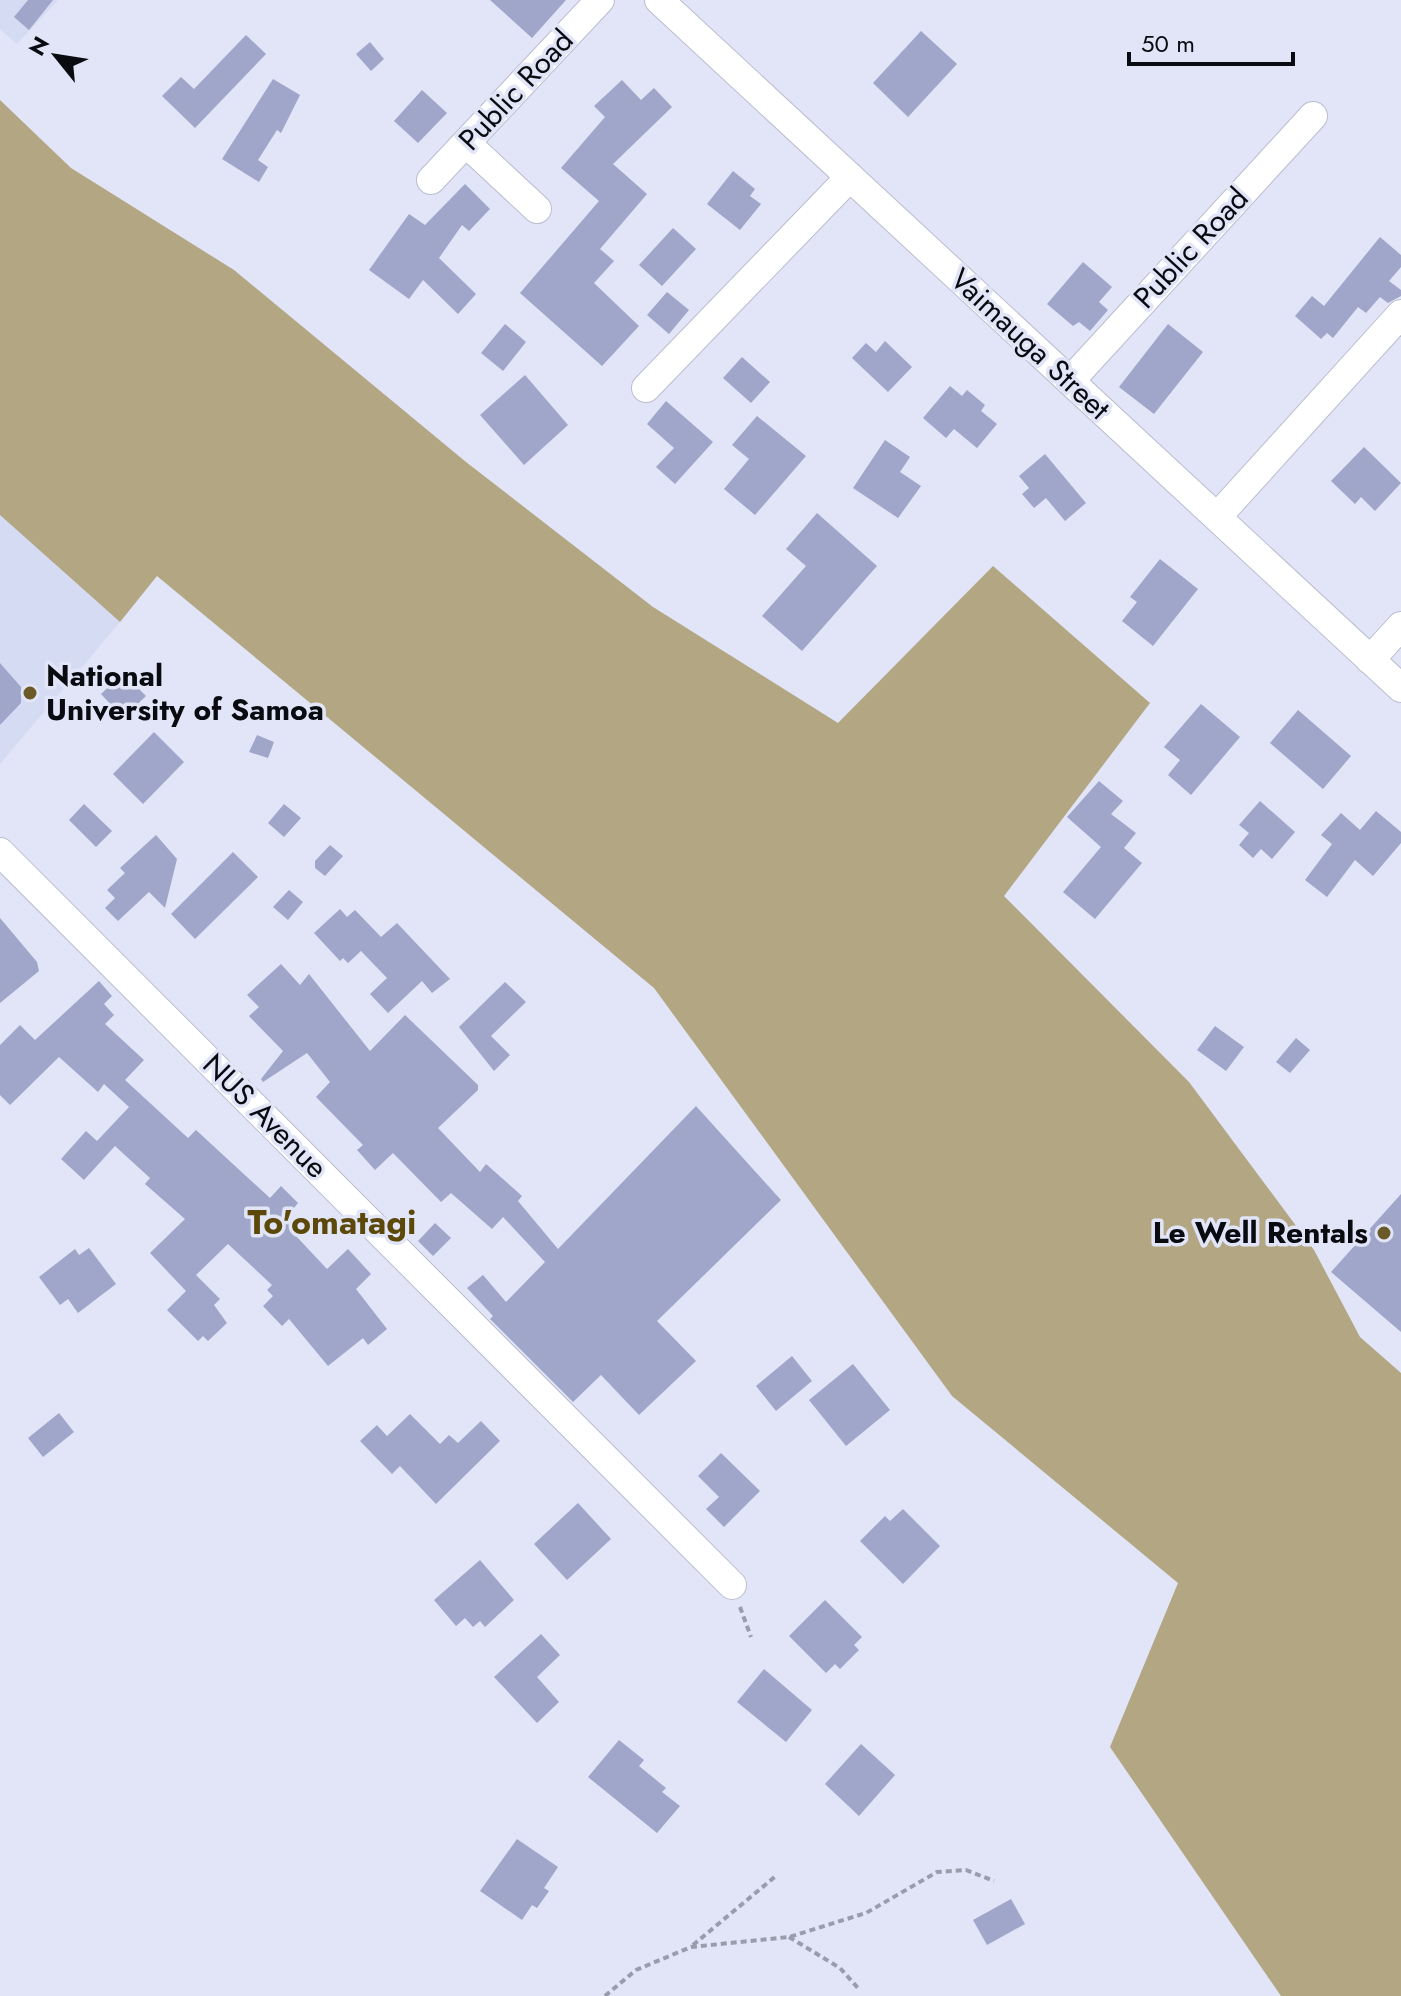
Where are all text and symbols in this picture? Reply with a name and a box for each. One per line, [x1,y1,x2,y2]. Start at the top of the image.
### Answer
north arrow [16,16,96,96]
scale bar [1129,16,1293,66]
street label: Public Road [448,20,583,160]
text: 50 m [1141,26,1195,61]
text: N [20,30,57,62]
street label: Public Road [1123,178,1258,318]
street label: Vaimauga Street [941,258,1120,430]
place label: National University of Samoa [46,654,324,731]
marker: National University of Samoa [21,684,39,702]
street label: NUS Avenue [193,1044,337,1188]
district label: To'omatagi [248,1198,416,1247]
place label: Le Well Rentals [1153,1211,1368,1254]
marker: Le Well Rentals [1375,1224,1393,1242]

